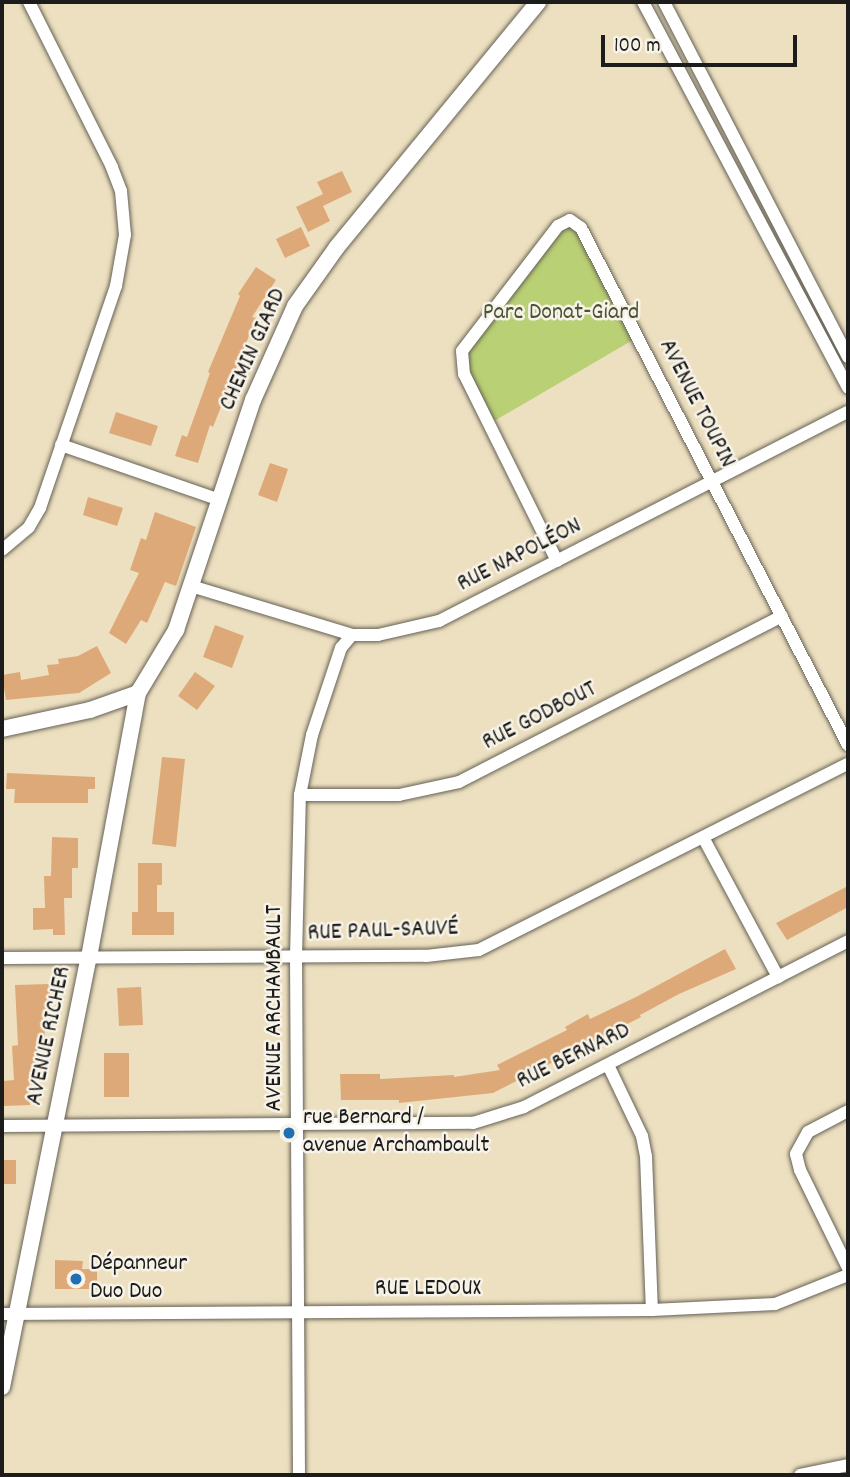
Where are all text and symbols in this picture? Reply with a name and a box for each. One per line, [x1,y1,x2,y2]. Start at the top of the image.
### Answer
scale bar [605,21,801,65]
text: 100 m [614,32,661,62]
street label: CHEMIN GIARD [214,284,294,416]
park label: Parc Donat-Giard [483,300,639,328]
street label: AVENUE TOUPIN [651,335,741,473]
street label: RUE NAPOLÉON [453,512,587,600]
street label: RUE GODBOUT [478,676,602,758]
street label: AVENUE ARCHAMBAULT [262,905,290,1111]
street label: RUE PAUL-SAUVÉ [307,915,459,949]
street label: AVENUE RICHER [21,964,79,1108]
street label: RUE BERNARD [513,1017,635,1097]
place label: rue Bernard / avenue Archambault [303,1105,489,1161]
marker: rue Bernard / avenue Archambault [281,1125,297,1141]
place label: Dépanneur Duo Duo [90,1251,187,1307]
marker: Dépanneur Duo Duo [68,1271,84,1287]
street label: RUE LEDOUX [375,1276,481,1304]

